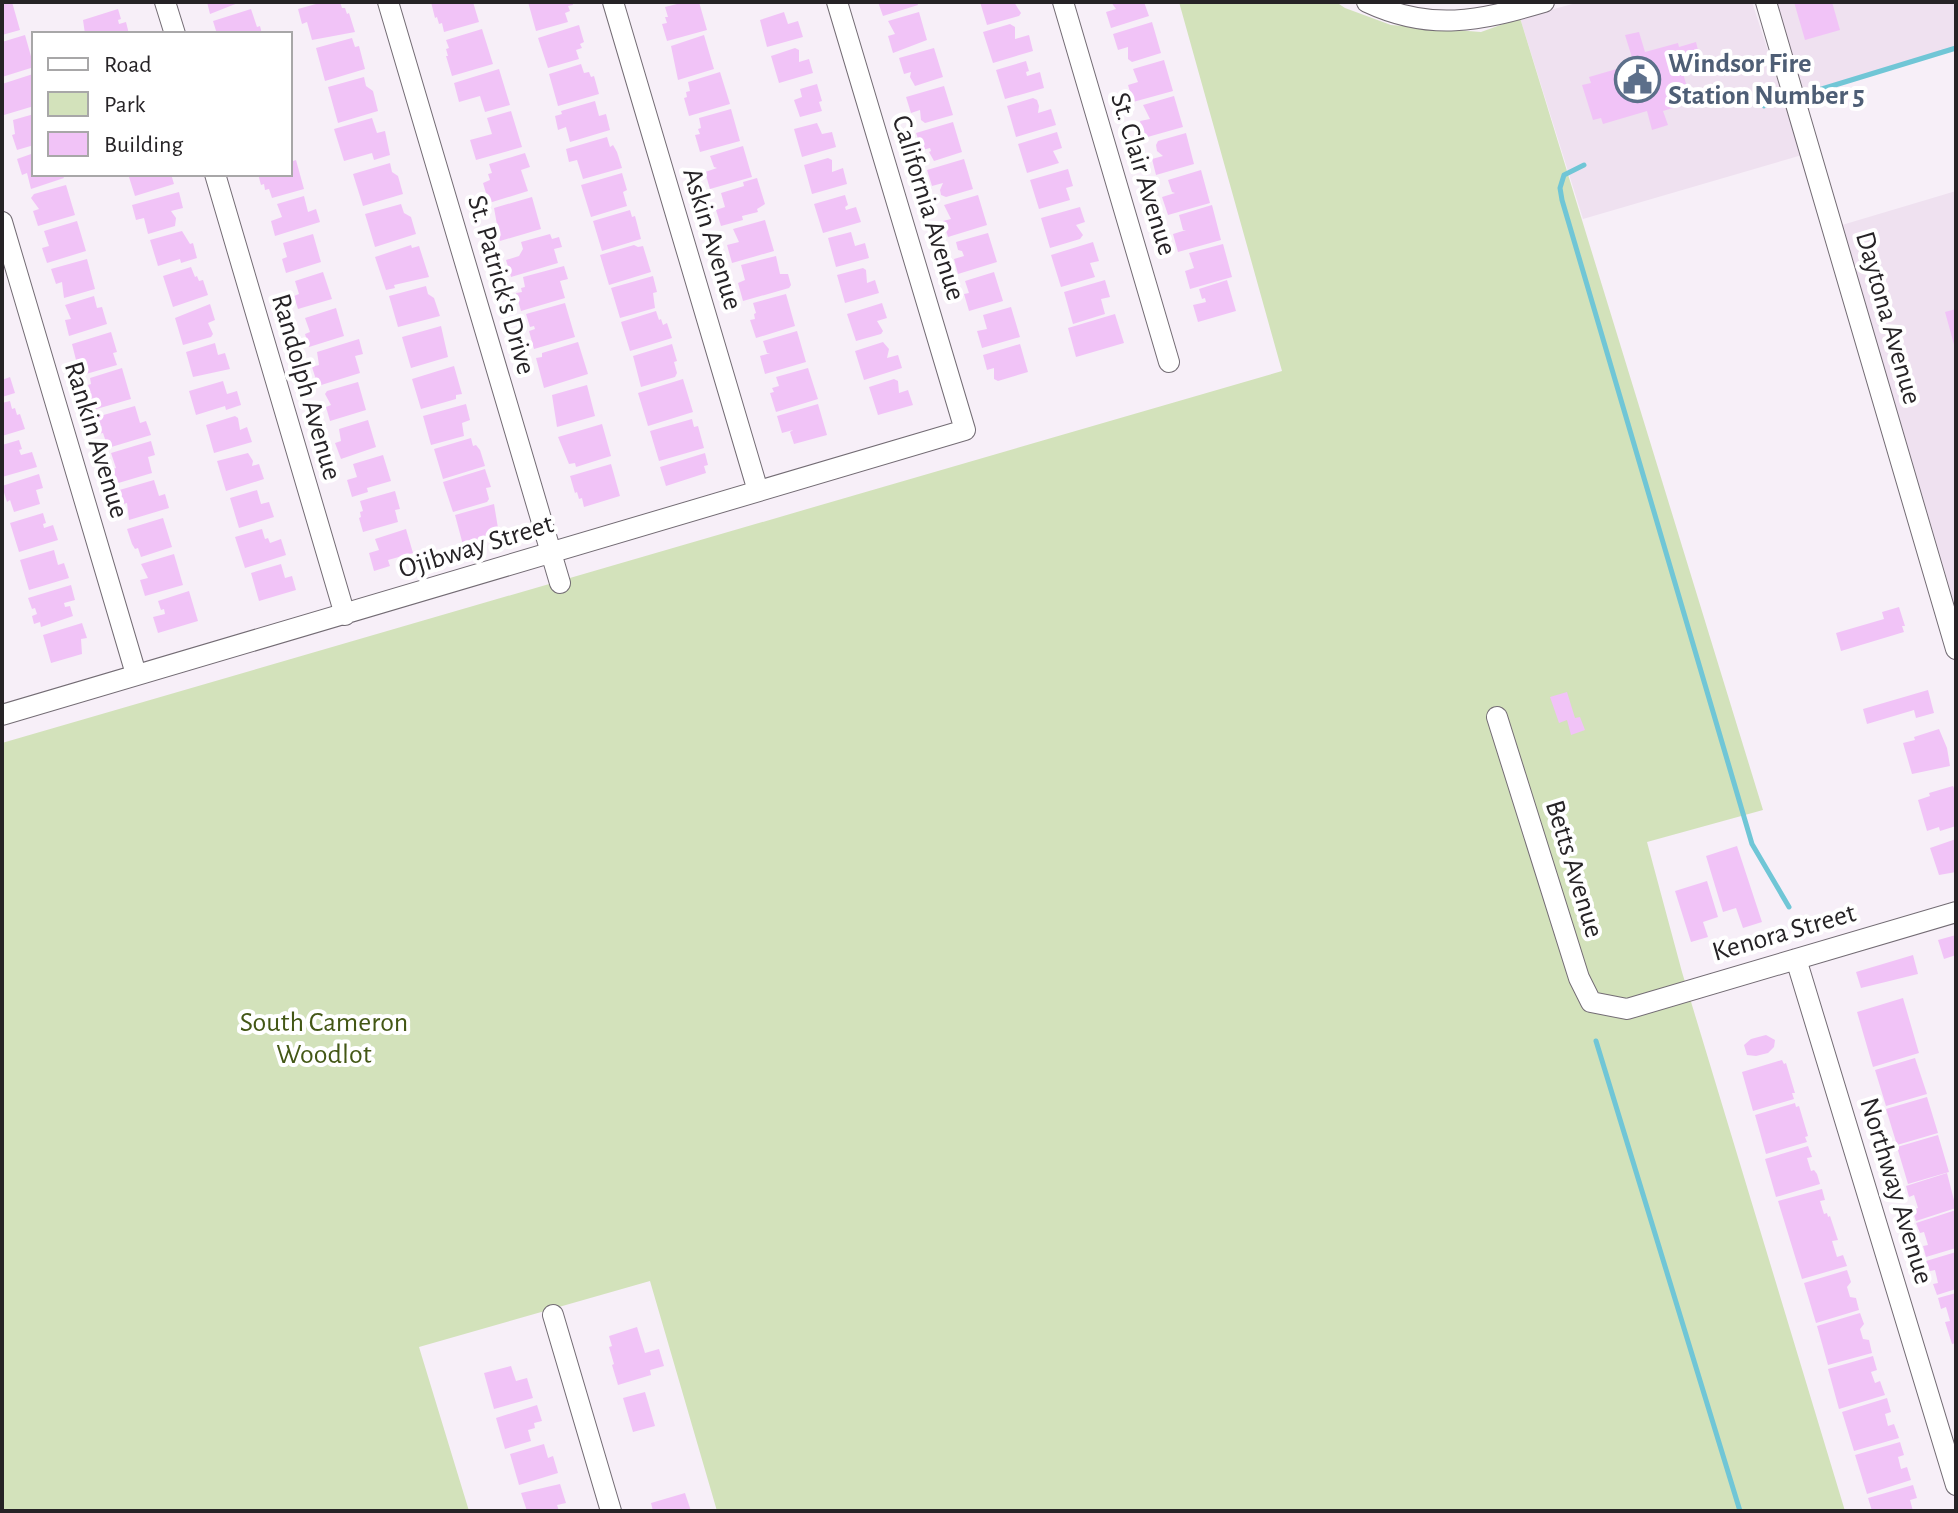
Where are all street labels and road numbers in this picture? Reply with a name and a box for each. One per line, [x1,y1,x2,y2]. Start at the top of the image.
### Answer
street label: St. Clair Avenue [1105,89,1181,259]
street label: California Avenue [887,112,969,304]
street label: Askin Avenue [677,165,747,313]
street label: St. Patrick's Drive [462,192,540,378]
street label: Daytona Avenue [1850,228,1926,408]
street label: Randolph Avenue [266,291,346,483]
street label: Rankin Avenue [59,358,133,522]
street label: Ojibway Street [395,510,557,584]
street label: Betts Avenue [1540,797,1608,941]
street label: Kenora Street [1709,899,1859,967]
street label: Northway Avenue [1854,1095,1938,1287]

